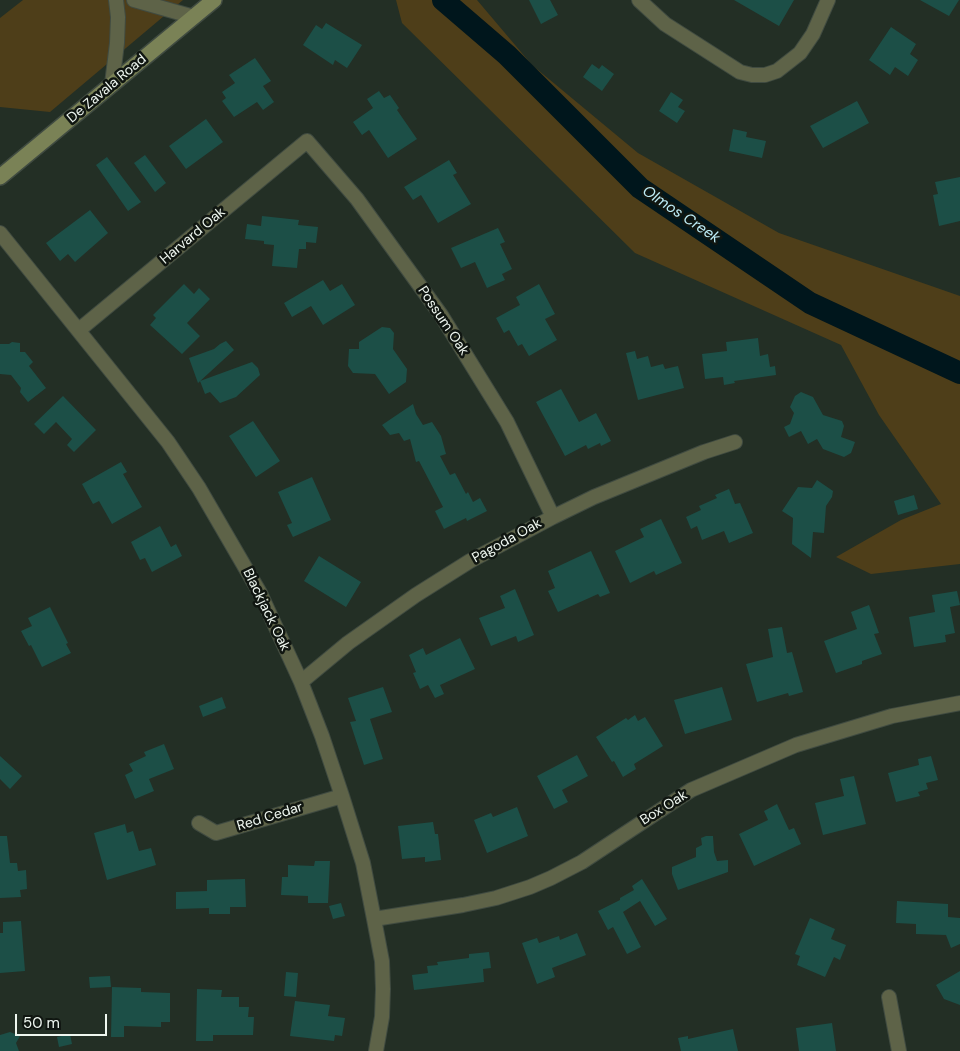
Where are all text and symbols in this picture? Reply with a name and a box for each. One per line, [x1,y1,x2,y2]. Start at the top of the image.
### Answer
street label: De Zavala Road [64,51,150,127]
water label: Olmos Creek [639,182,723,248]
street label: Harvard Oak [157,204,229,268]
street label: Possum Oak [414,283,472,359]
street label: Pagoda Oak [469,515,545,567]
street label: Blackjack Oak [239,566,293,654]
street label: Box Oak [637,787,691,829]
street label: Red Cedar [235,799,305,835]
scale bar [18,1004,110,1036]
text: 50 m [23,1013,60,1033]

